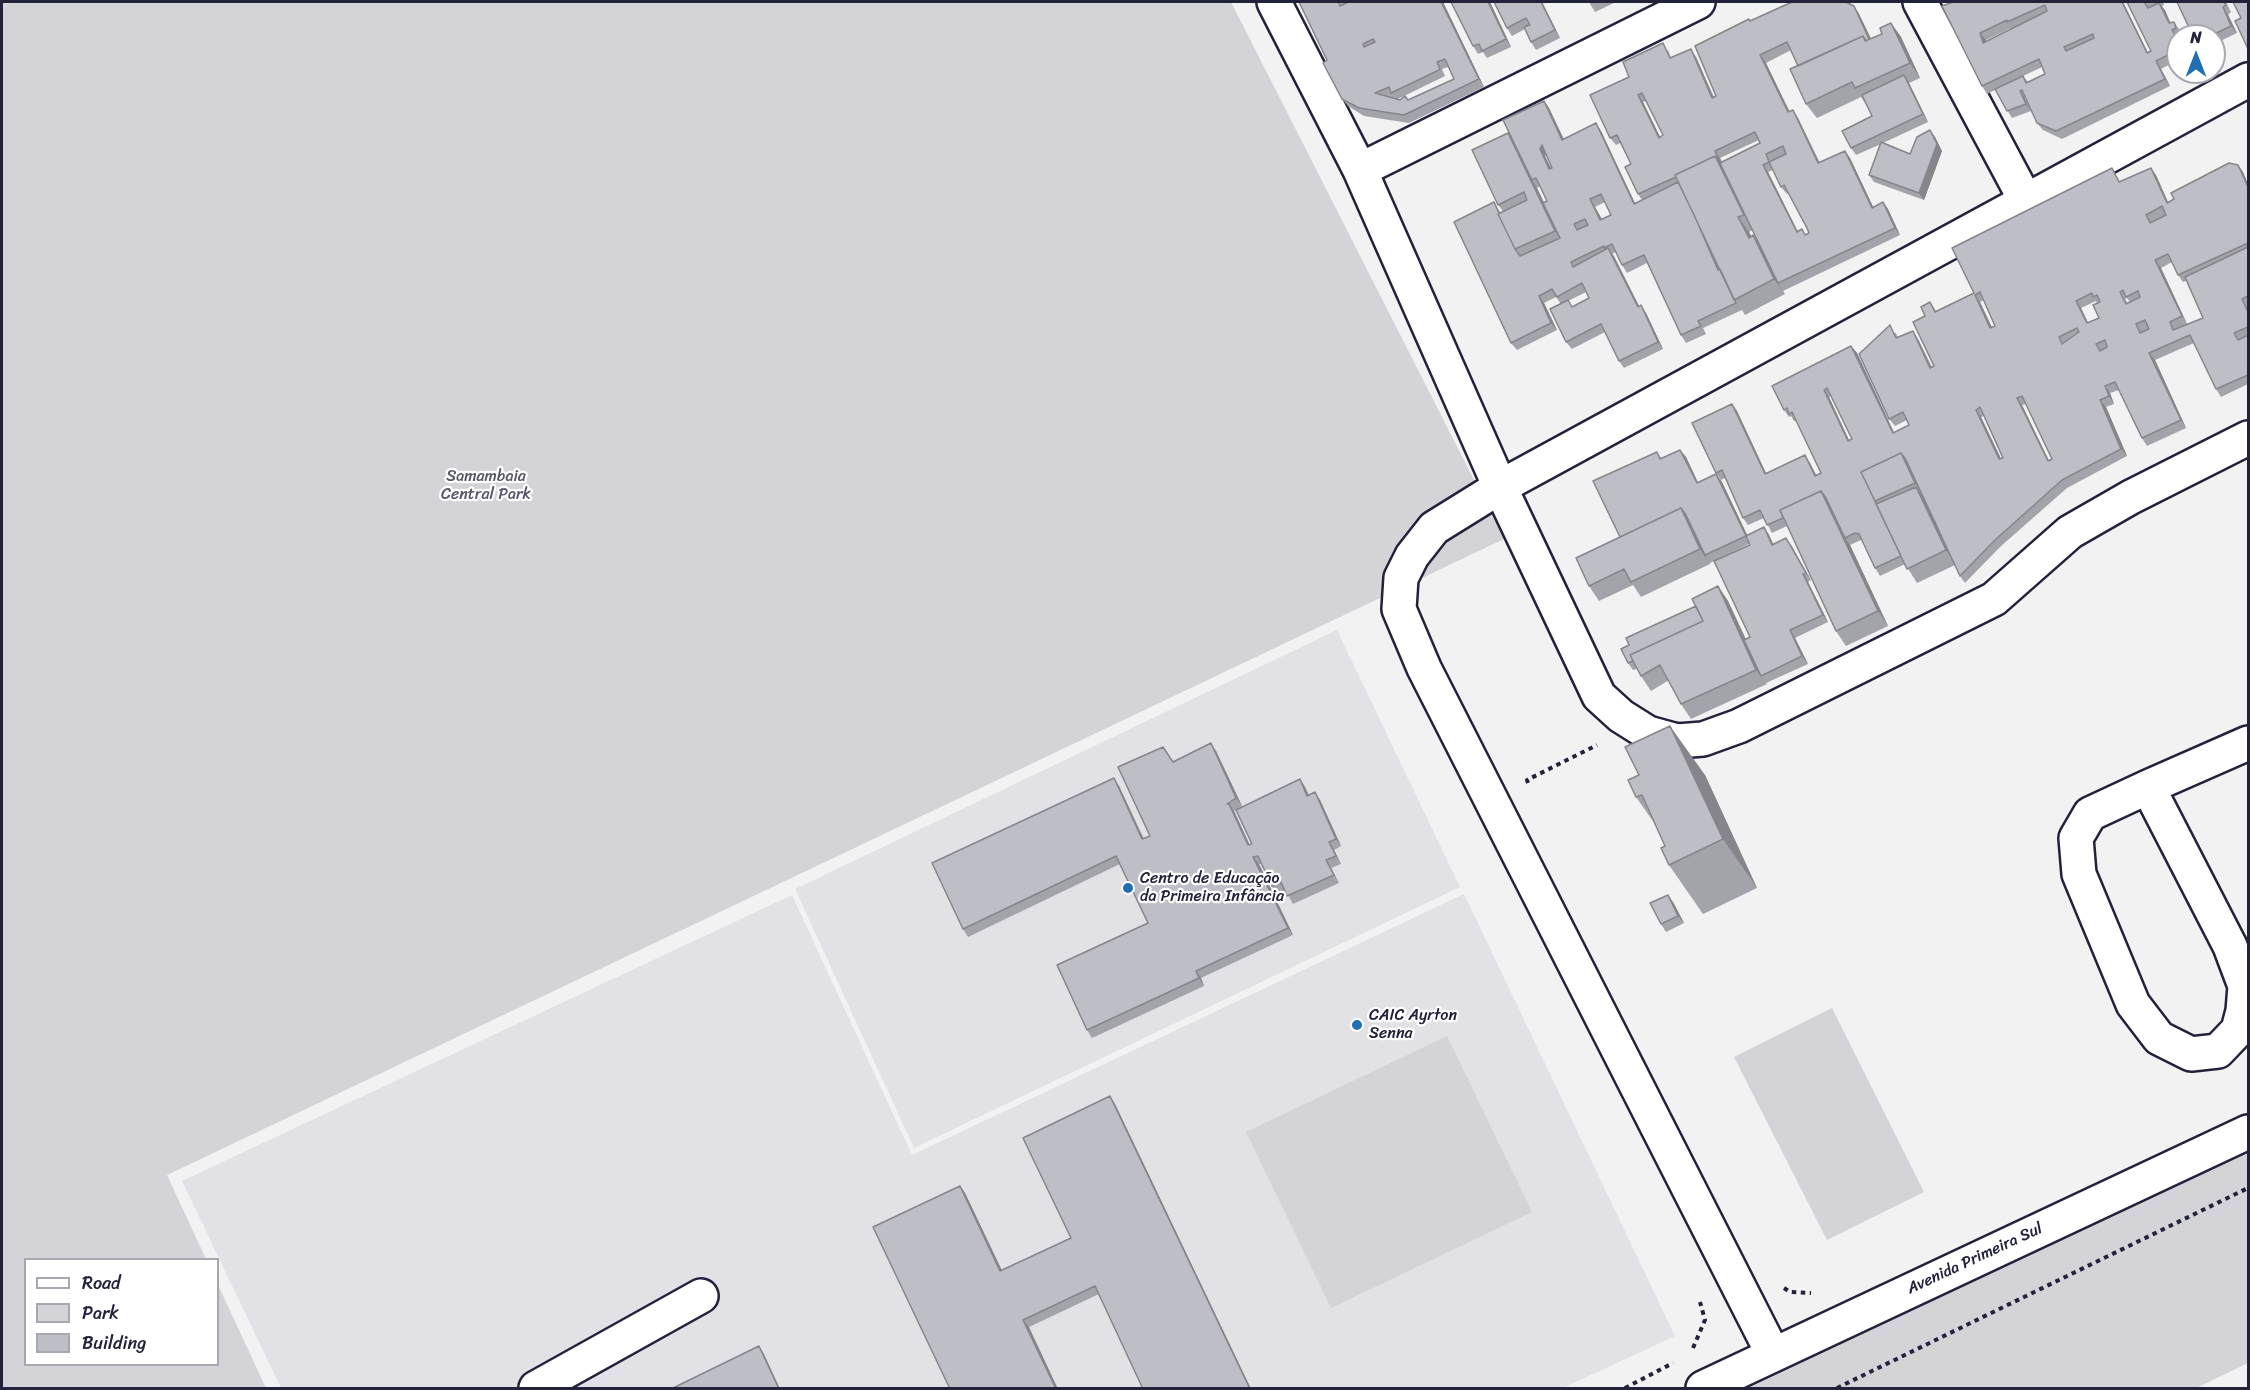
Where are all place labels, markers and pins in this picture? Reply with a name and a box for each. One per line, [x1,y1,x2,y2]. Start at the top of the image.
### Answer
place label: Centro de Educação da Primeira Infância [1140,869,1284,907]
marker: Centro de Educação da Primeira Infância [1121,881,1135,895]
place label: CAIC Ayrton Senna [1369,1006,1457,1044]
marker: CAIC Ayrton Senna [1350,1018,1364,1032]

